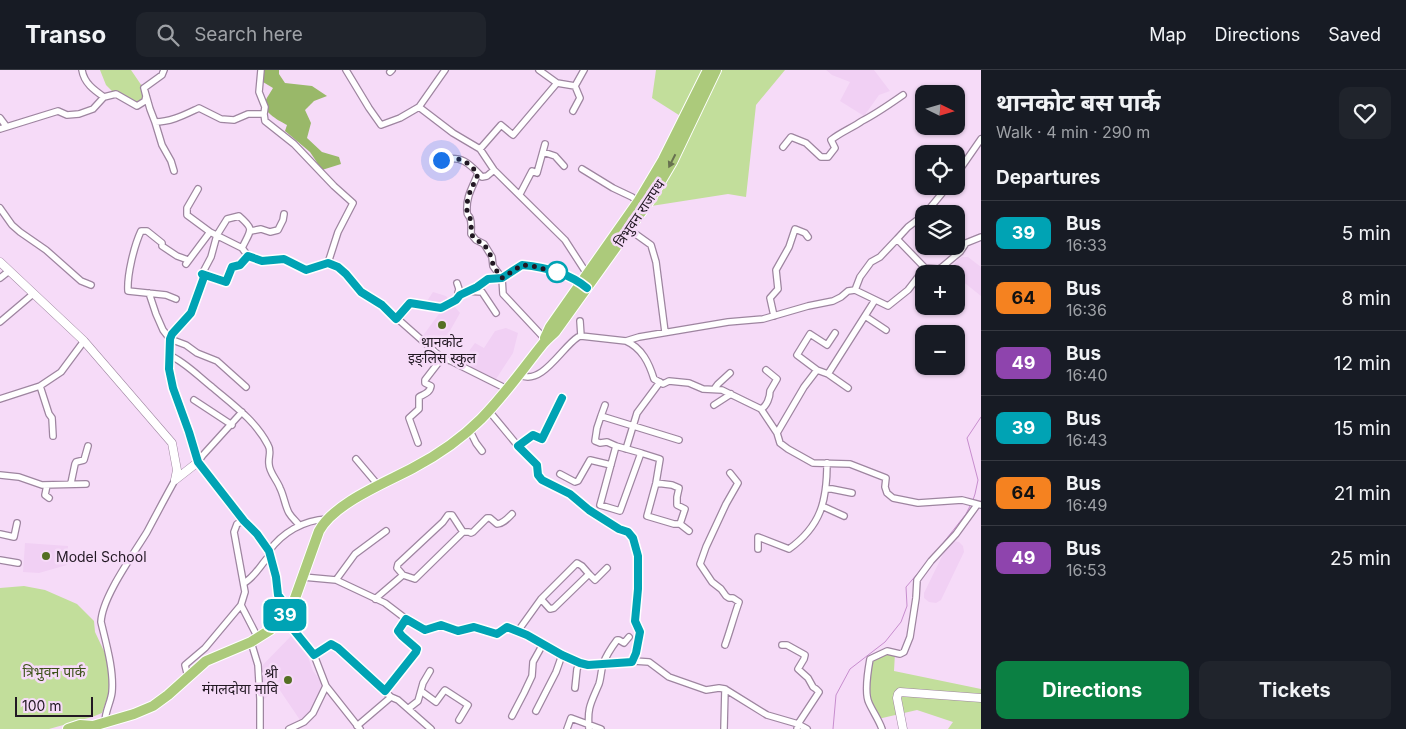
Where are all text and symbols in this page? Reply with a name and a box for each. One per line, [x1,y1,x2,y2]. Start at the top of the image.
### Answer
search box [136,12,486,57]
text: Transo [25,20,106,49]
icon: search [154,21,182,49]
text: Search here [194,23,303,46]
text: Map [1149,24,1187,45]
text: Directions [1215,24,1300,45]
text: Saved [1328,24,1381,45]
north arrow [915,85,965,135]
map controls [915,85,965,375]
button: heart [1339,87,1391,139]
text: थानकोट बस पार्क [996,88,1160,117]
text: Walk · 4 min · 290 m [996,122,1150,142]
button: locate [915,145,965,195]
your location [429,148,454,173]
one-way arrow [668,154,676,168]
text: Departures [996,166,1100,189]
street label: त्रिभुवन राजपथ [610,175,670,251]
button: layers [915,205,965,255]
text: Bus [1066,212,1101,235]
text: 39 [1012,222,1035,243]
text: 5 min [1342,222,1391,245]
text: 16:33 [1066,235,1107,255]
unlabelled marker [546,261,568,283]
button: + [915,265,965,315]
text: Bus [1066,277,1101,300]
text: 64 [1012,287,1035,308]
text: 8 min [1341,287,1391,310]
text: 16:36 [1066,300,1107,320]
marker: थानकोट इङ्लिस स्कुल [436,319,448,331]
button: − [915,325,965,375]
place label: थानकोट इङ्लिस स्कुल [408,333,477,368]
text: Bus [1066,342,1101,365]
text: 49 [1012,352,1035,373]
text: 12 min [1334,352,1391,375]
text: 16:40 [1066,365,1107,385]
text: Bus [1066,407,1101,430]
text: 39 [1012,417,1035,438]
text: 15 min [1334,417,1391,440]
text: 16:43 [1066,430,1107,450]
text: Bus [1066,472,1101,495]
text: 64 [1012,482,1035,503]
text: 21 min [1334,482,1391,505]
text: 16:49 [1066,495,1107,515]
text: Bus [1066,537,1101,560]
text: 49 [1012,547,1035,568]
text: 25 min [1330,547,1391,570]
place label: Model School [56,548,147,565]
marker: Model School [40,550,52,562]
text: 16:53 [1066,560,1107,580]
line badge: 39 [262,599,308,631]
text: 39 [273,604,297,625]
button: Directions [996,661,1189,719]
button: Tickets [1199,661,1391,719]
park label: त्रिभुवन पार्क [22,663,86,682]
place label: श्री मंगलदोया मावि [202,664,278,697]
marker: श्री मंगलदोया मावि [282,674,294,686]
scale bar [15,694,92,717]
text: 100 m [22,697,62,714]

